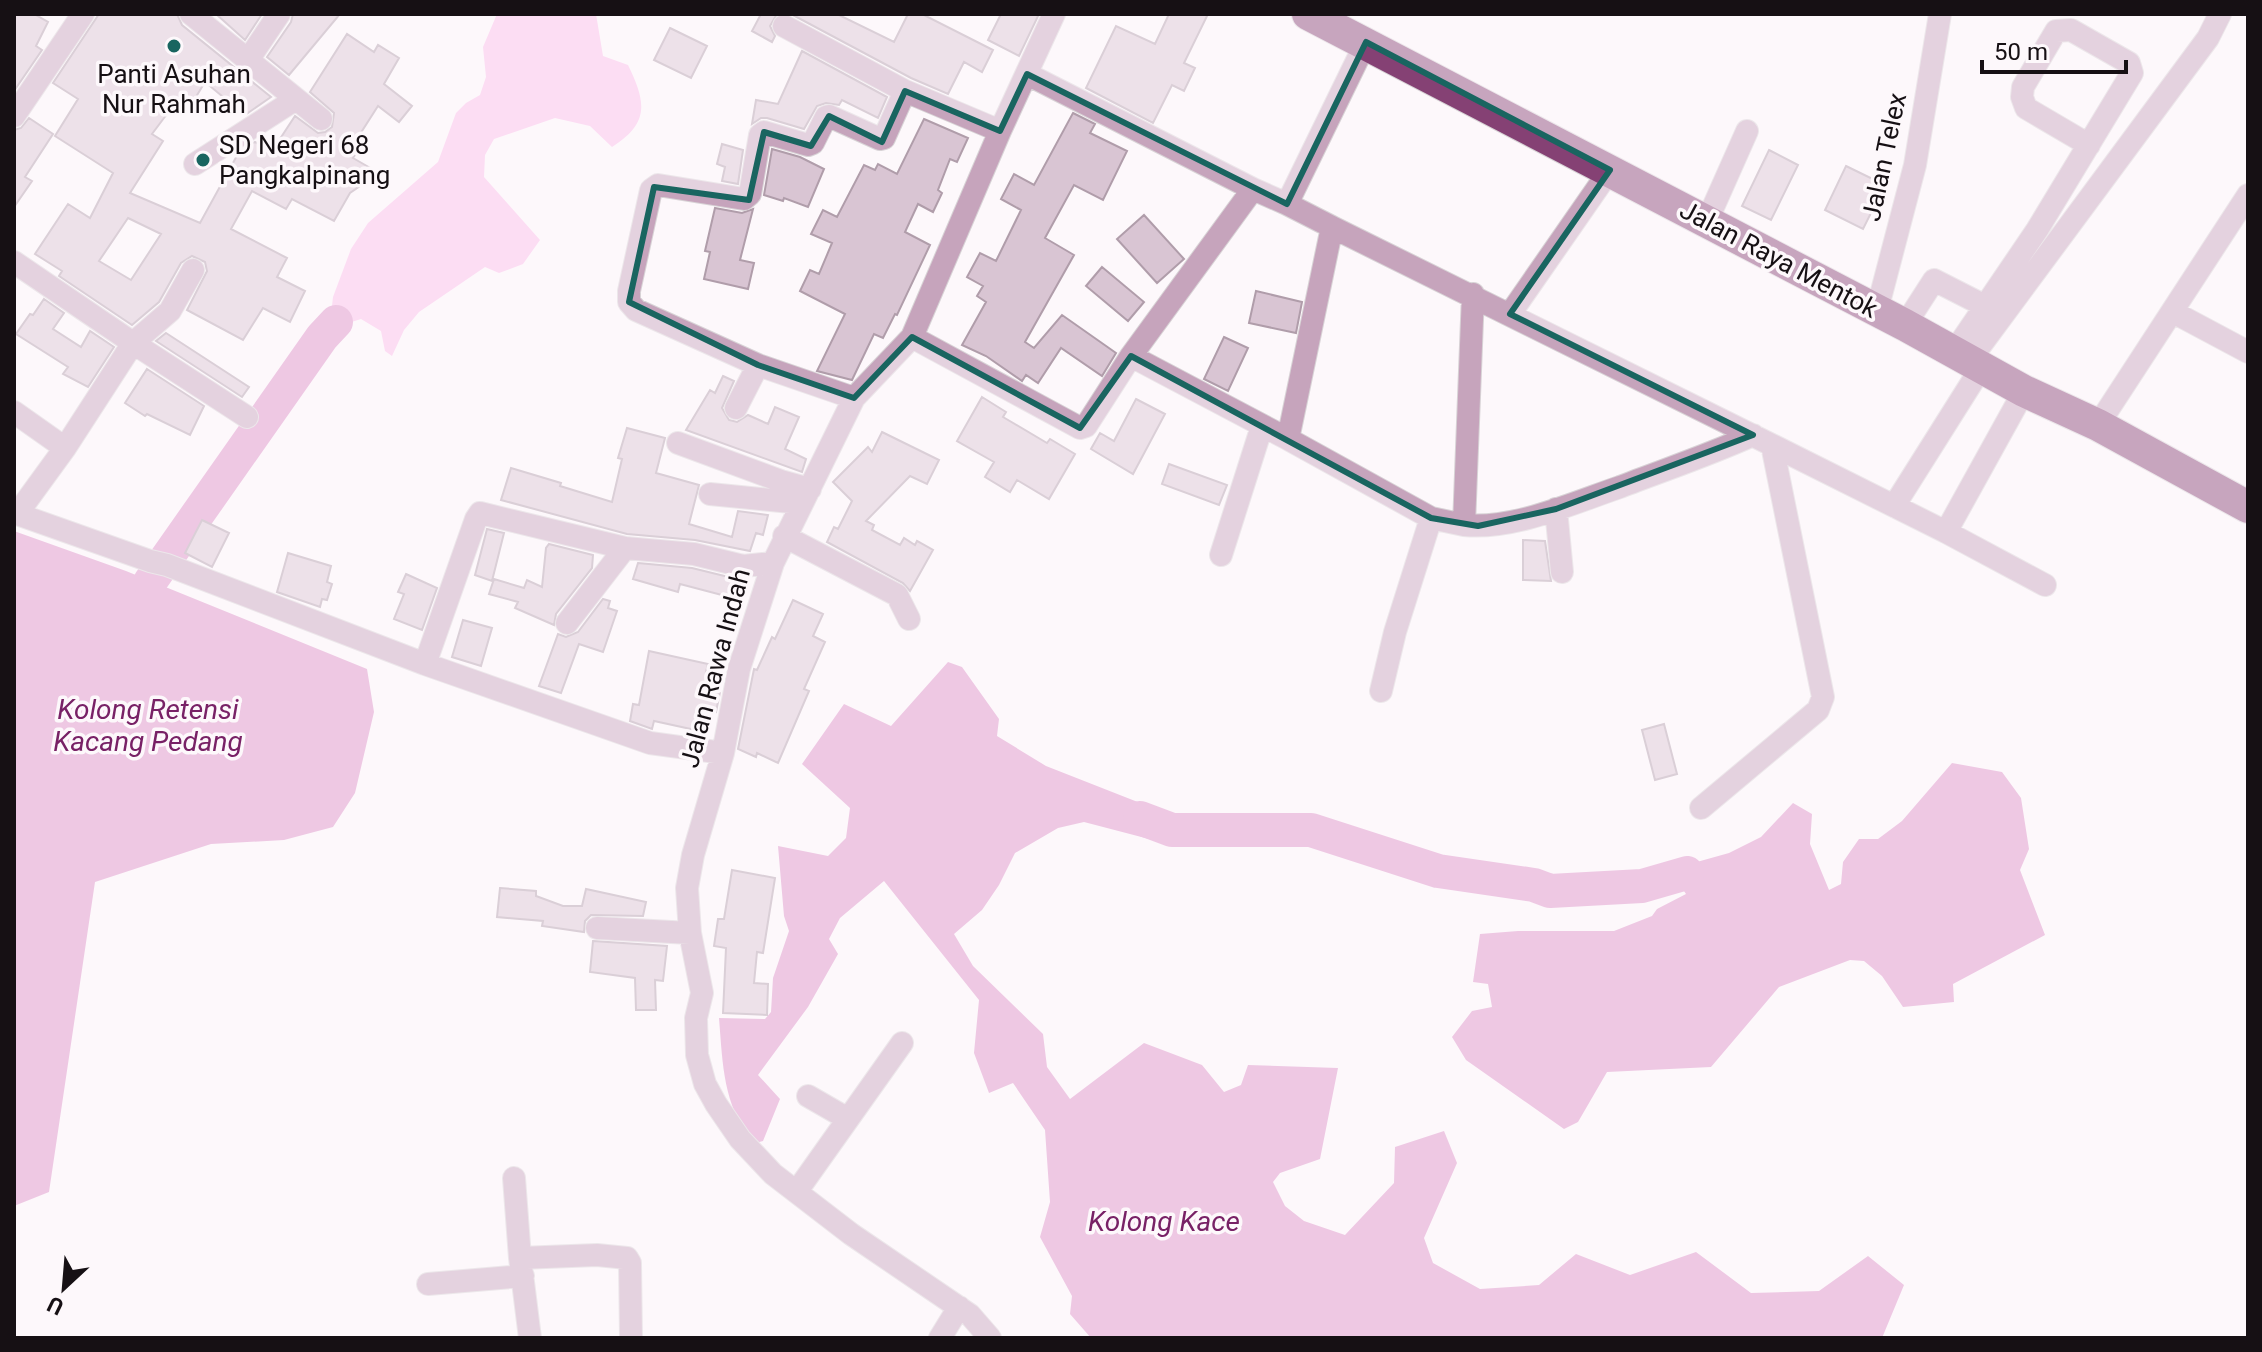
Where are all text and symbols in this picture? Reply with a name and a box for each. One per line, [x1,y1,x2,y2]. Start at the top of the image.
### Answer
scale bar [1982,24,2126,74]
marker: Panti Asuhan Nur Rahmah [165,37,183,55]
text: 50 m [1994,38,2048,66]
place label: Panti Asuhan Nur Rahmah [97,59,251,119]
street label: Jalan Telex [1856,90,1912,224]
place label: SD Negeri 68 Pangkalpinang [219,130,390,190]
marker: SD Negeri 68 Pangkalpinang [194,151,212,169]
street label: Jalan Raya Mentok [1675,194,1884,324]
street label: Jalan Rawa Indah [674,565,756,771]
water label: Kolong Retensi Kacang Pedang [53,693,243,758]
water label: Kolong Kace [1088,1205,1240,1238]
north arrow [24,1248,104,1328]
text: U [43,1291,67,1320]

